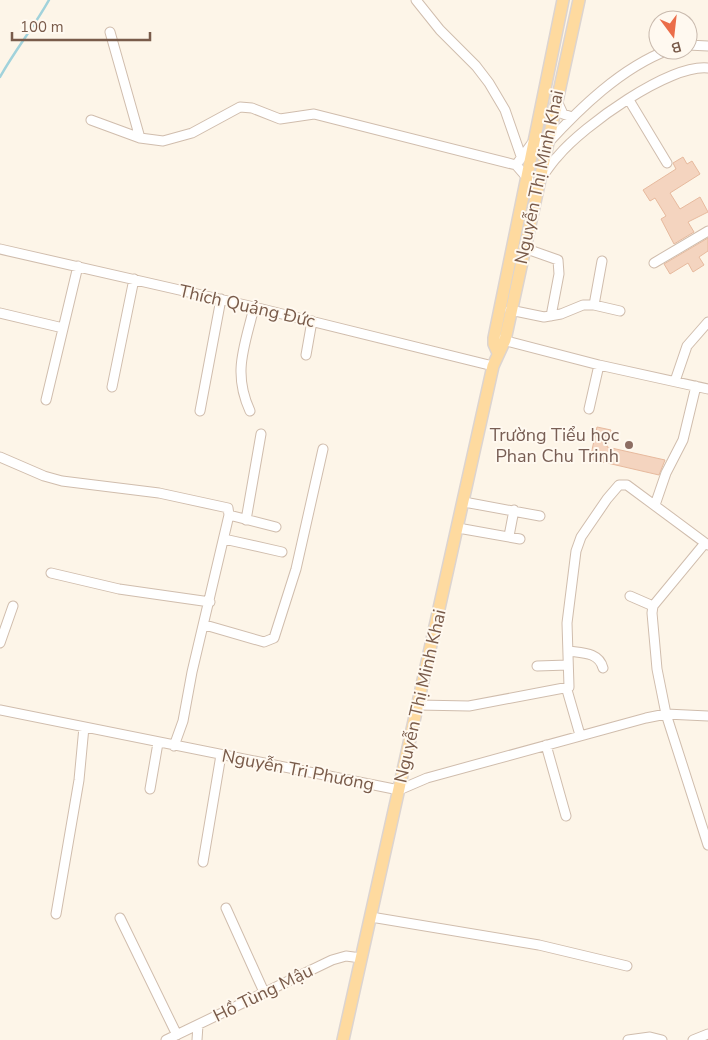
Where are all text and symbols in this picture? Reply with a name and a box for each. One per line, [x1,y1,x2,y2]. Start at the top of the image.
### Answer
scale bar [12,10,150,42]
north arrow [648,10,698,60]
text: 100 m [20,17,64,37]
text: B [669,37,683,57]
street label: Nguyễn Thị Minh Khai [509,88,569,266]
street label: Thích Quảng Đức [177,279,317,333]
place label: Trường Tiểu học Phan Chu Trinh [490,423,619,468]
marker: Trường Tiểu học Phan Chu Trinh [623,439,635,451]
street label: Nguyễn Thị Minh Khai [388,607,452,785]
street label: Nguyễn Tri Phương [220,743,376,797]
street label: Hồ Tùng Mậu [209,958,317,1028]

